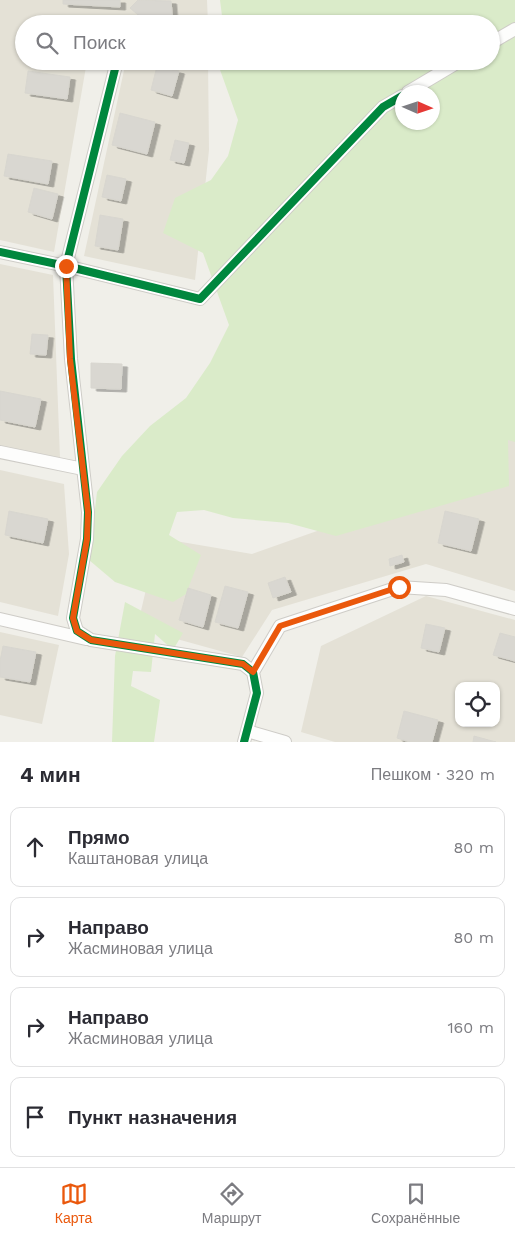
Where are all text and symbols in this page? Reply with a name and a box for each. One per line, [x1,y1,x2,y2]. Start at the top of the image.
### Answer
search box [15,15,500,70]
icon: search [33,29,61,57]
text: Поиск [73,31,126,54]
north arrow [395,85,440,130]
route end [55,255,78,278]
route start [388,576,411,599]
map controls [455,682,500,727]
button: locate [455,682,500,727]
text: 4 мин [20,762,81,787]
text: Пешком · 320 m [371,765,495,784]
text: Прямо [68,826,130,849]
icon: ahead [21,833,49,861]
text: 80 m [453,838,494,857]
text: Каштановая улица [68,849,208,868]
text: Направо [68,916,149,939]
icon: right [21,923,49,951]
text: 80 m [453,928,494,947]
text: Жасминовая улица [68,939,213,958]
text: Направо [68,1006,149,1029]
icon: right [21,1013,49,1041]
text: 160 m [447,1018,494,1037]
text: Жасминовая улица [68,1029,213,1048]
icon: arrive [21,1103,49,1131]
text: Пункт назначения [68,1106,237,1129]
tab: Карта [55,1180,92,1226]
tab: Маршрут [202,1180,261,1226]
tab: Сохранённые [371,1180,460,1226]

